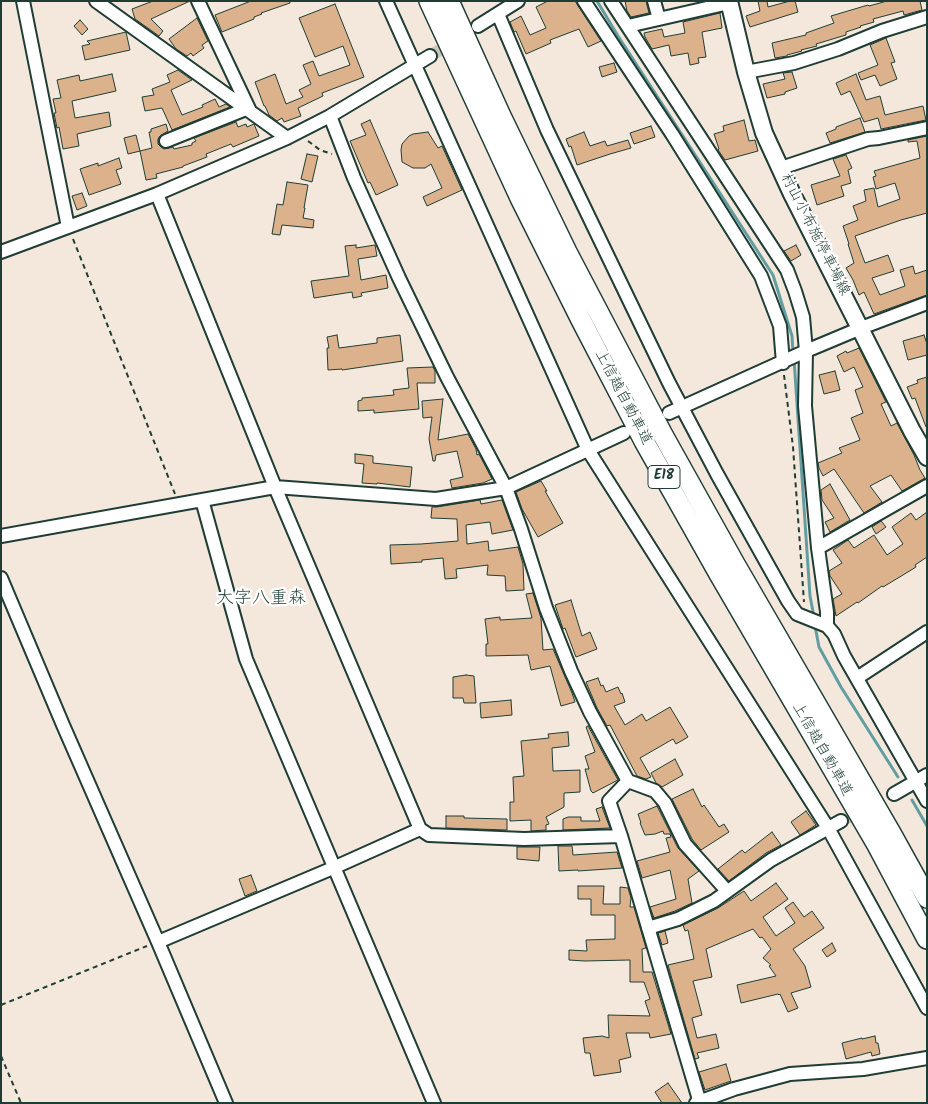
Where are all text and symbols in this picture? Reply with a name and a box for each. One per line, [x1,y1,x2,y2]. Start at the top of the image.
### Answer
street label: 村山小布施停車場線 [775,171,853,299]
street label: 上信越自動車道 [589,347,655,449]
road number: E18 [648,466,680,488]
district label: 大字八重森 [216,589,306,611]
street label: 上信越自動車道 [787,700,855,800]

